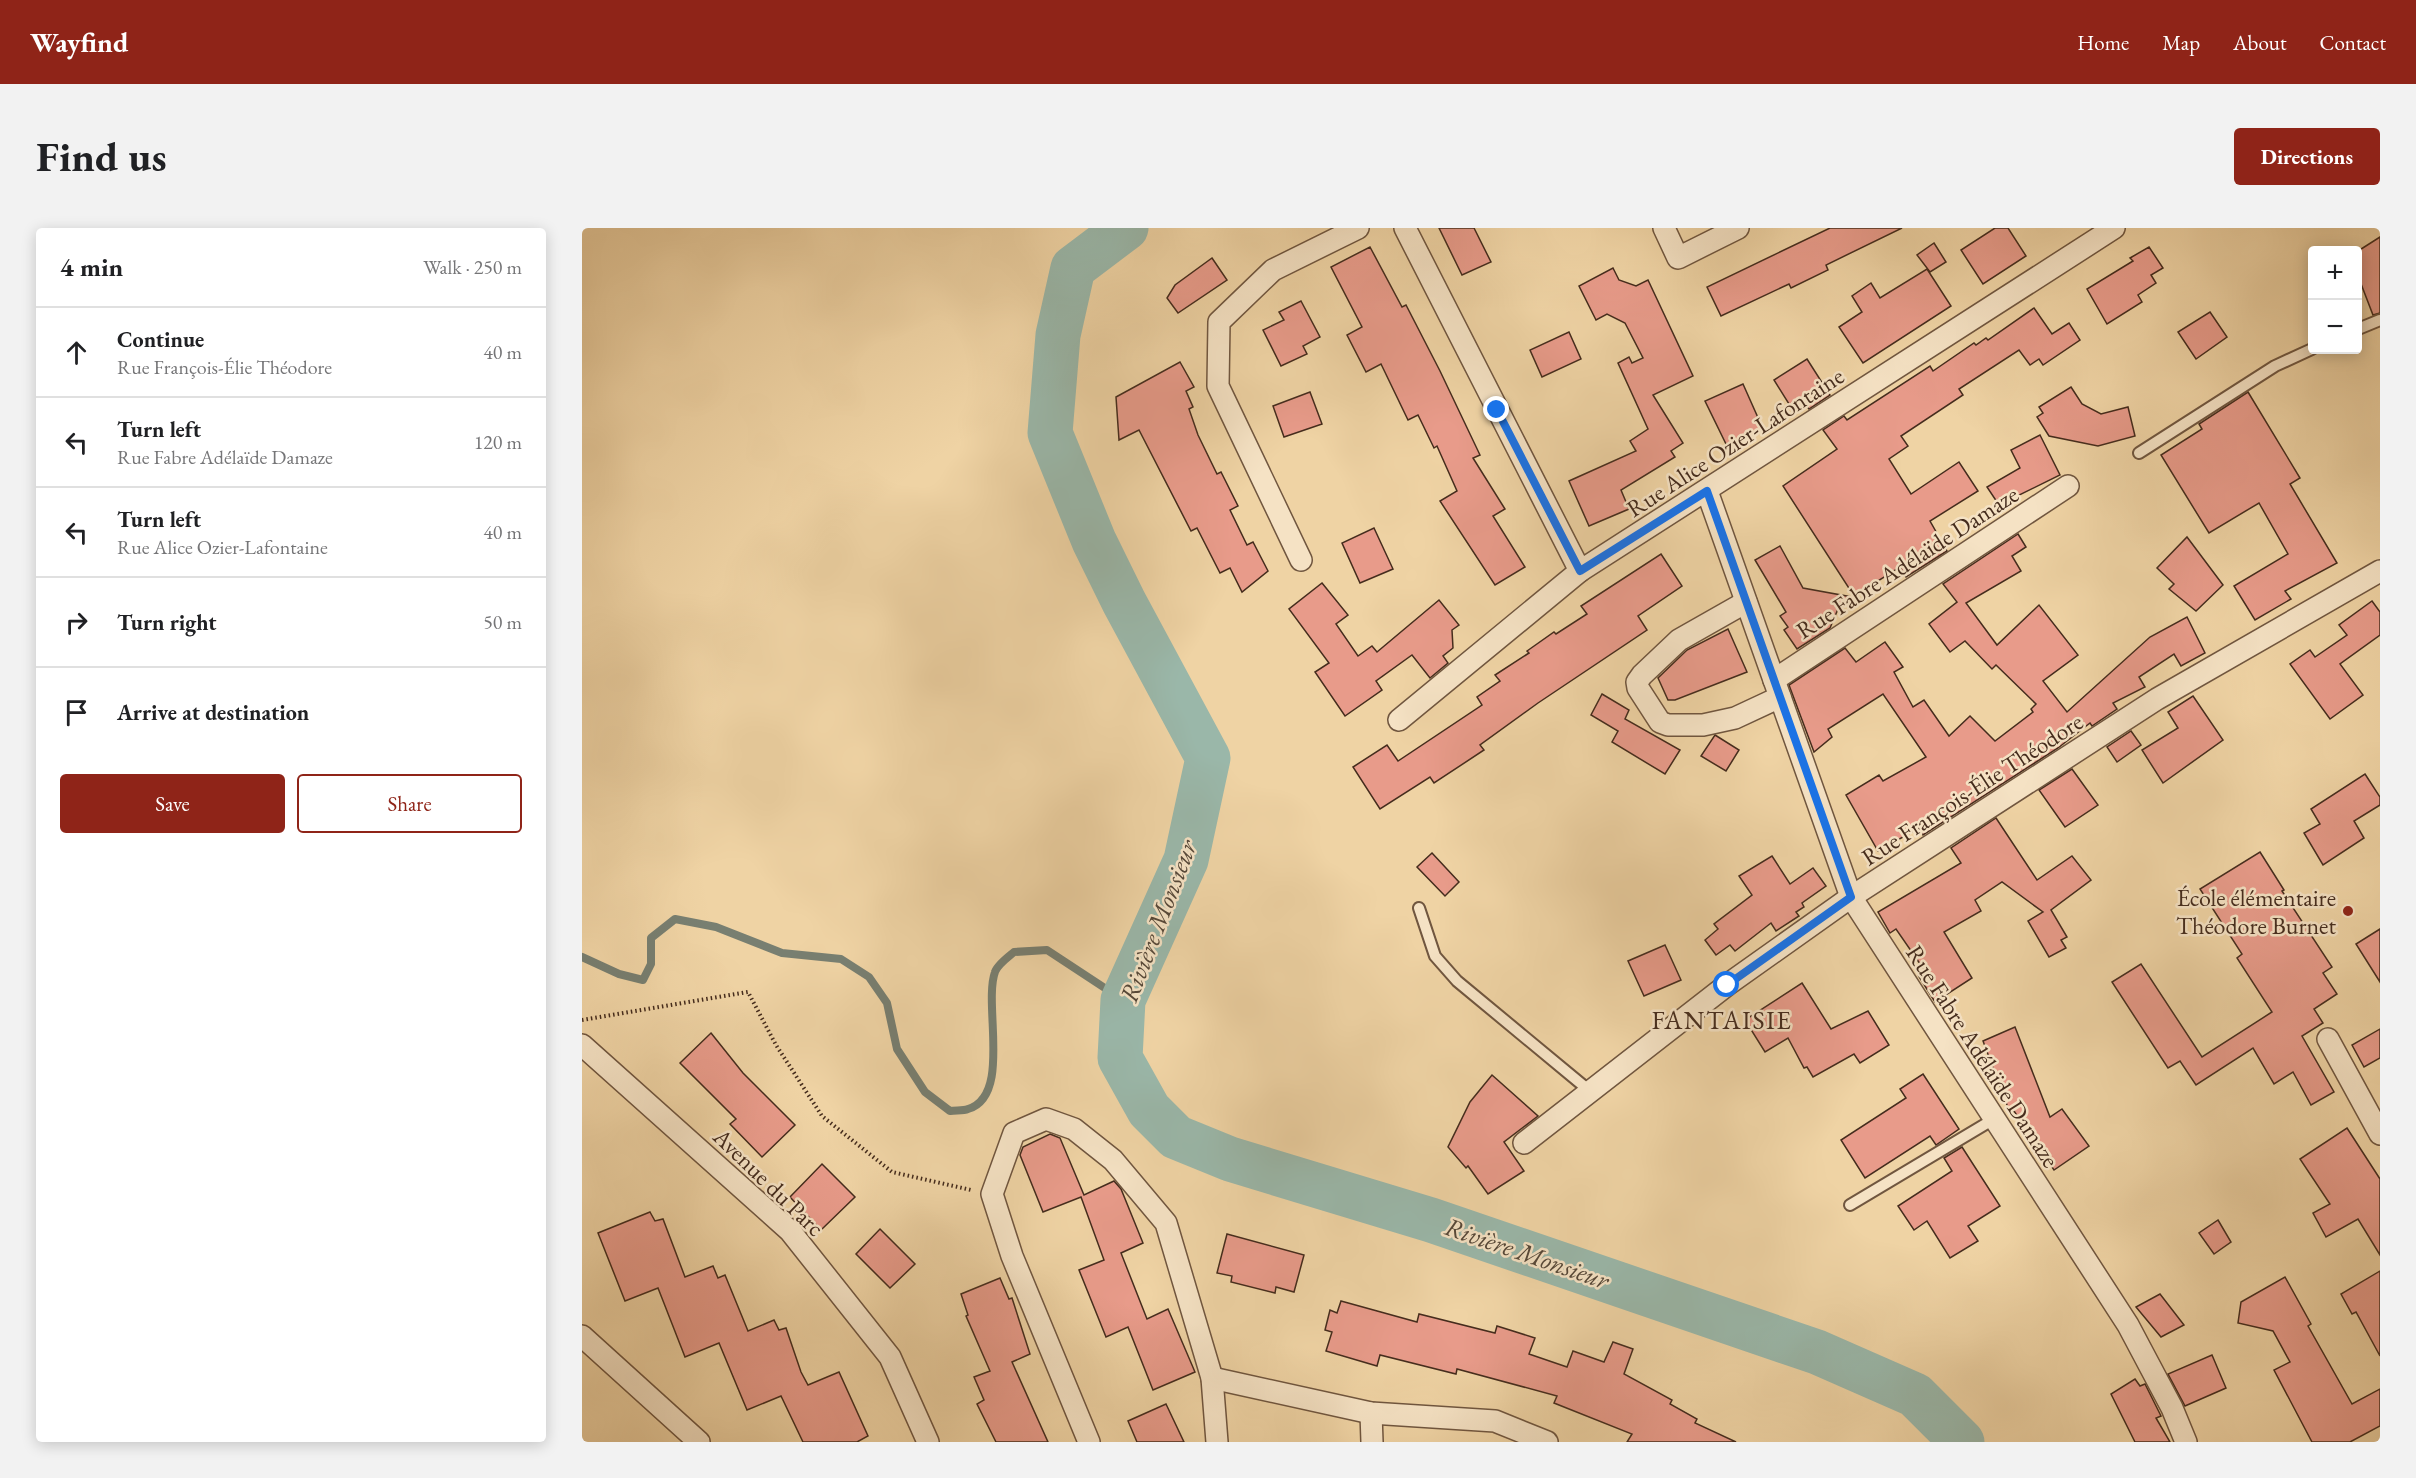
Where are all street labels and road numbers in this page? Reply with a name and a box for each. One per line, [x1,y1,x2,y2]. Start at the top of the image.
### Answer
street label: Rue Alice Ozier-Lafontaine [1620,360,1850,524]
street label: Rue Fabre Adélaïde Damaze [1790,478,2024,646]
street label: Rue François-Élie Théodore [1855,706,2089,872]
street label: Rue Fabre Adélaïde Damaze [1899,939,2067,1173]
street label: Avenue du Parc [706,1121,831,1243]

